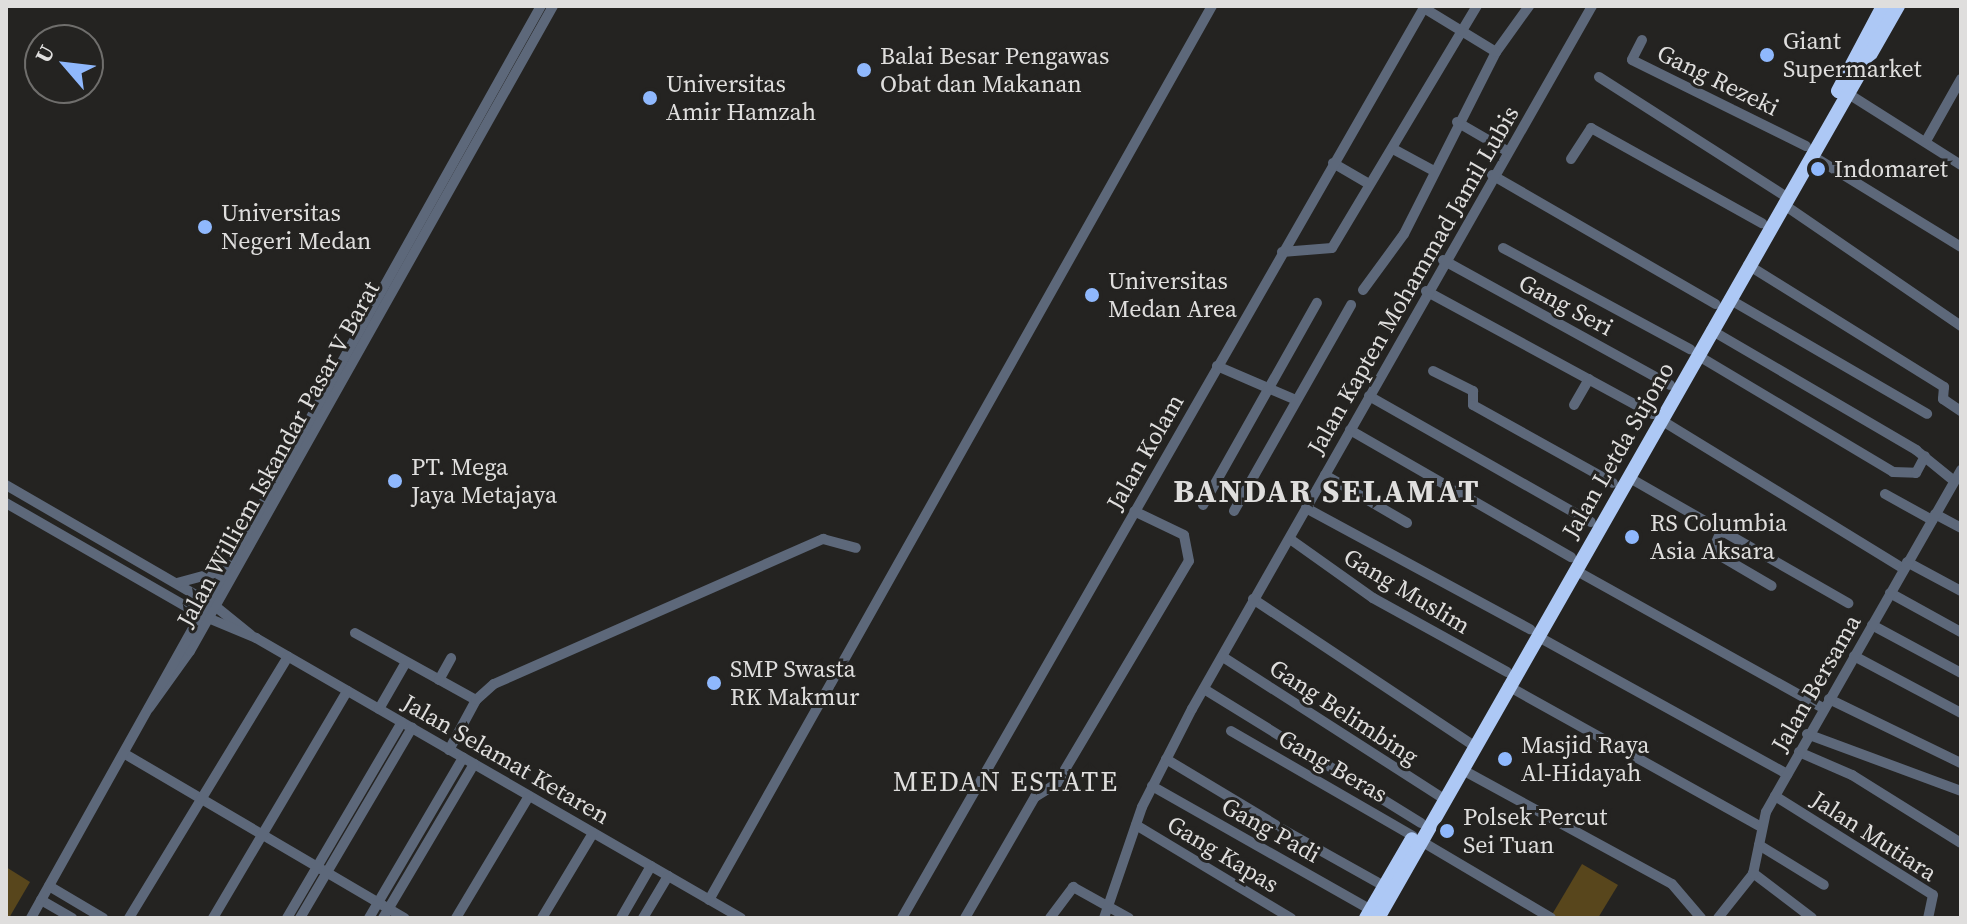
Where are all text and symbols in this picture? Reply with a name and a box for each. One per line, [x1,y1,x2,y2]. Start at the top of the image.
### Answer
north arrow [24,24,104,104]
place label: Giant Supermarket [1783,27,1921,83]
street label: Gang Rezeki [1652,38,1784,122]
text: U [28,40,62,68]
place label: Balai Besar Pengawas Obat dan Makanan [880,42,1109,98]
marker: Giant Supermarket [1758,46,1776,64]
marker: Balai Besar Pengawas Obat dan Makanan [855,61,873,79]
place label: Universitas Amir Hamzah [666,70,816,126]
marker: Universitas Amir Hamzah [641,89,659,107]
street label: Jalan Kapten Mohammad Jamil Lubis [1301,101,1525,459]
place label: Indomaret [1834,155,1948,183]
marker: Indomaret [1809,160,1827,178]
place label: Universitas Negeri Medan [221,199,371,255]
marker: Universitas Negeri Medan [196,218,214,236]
place label: Universitas Medan Area [1108,267,1237,323]
street label: Gang Seri [1514,268,1618,342]
street label: Jalan Williem Iskandar Pasar V Barat [170,275,386,633]
marker: Universitas Medan Area [1083,286,1101,304]
street label: Jalan Letda Sujono [1556,357,1680,543]
street label: Jalan Kolam [1100,389,1190,515]
place label: PT. Mega Jaya Metajaya [411,453,557,509]
marker: PT. Mega Jaya Metajaya [386,472,404,490]
district label: BANDAR SELAMAT [1173,472,1481,510]
place label: RS Columbia Asia Aksara [1650,509,1787,565]
marker: RS Columbia Asia Aksara [1621,526,1643,548]
street label: Gang Muslim [1339,542,1475,640]
street label: Jalan Bersama [1765,609,1867,757]
street label: Gang Belimbing [1264,653,1424,771]
place label: SMP Swasta RK Makmur [730,655,859,711]
marker: SMP Swasta RK Makmur [705,674,723,692]
street label: Jalan Selamat Ketaren [397,688,615,830]
street label: Gang Beras [1273,723,1393,809]
place label: Masjid Raya Al-Hidayah [1521,731,1650,787]
marker: Masjid Raya Al-Hidayah [1496,750,1514,768]
district label: MEDAN ESTATE [893,764,1119,798]
street label: Jalan Mutiara [1806,785,1942,887]
street label: Gang Padi [1217,791,1325,869]
place label: Polsek Percut Sei Tuan [1463,803,1607,859]
street label: Gang Kapas [1162,809,1284,899]
marker: Polsek Percut Sei Tuan [1438,822,1456,840]

